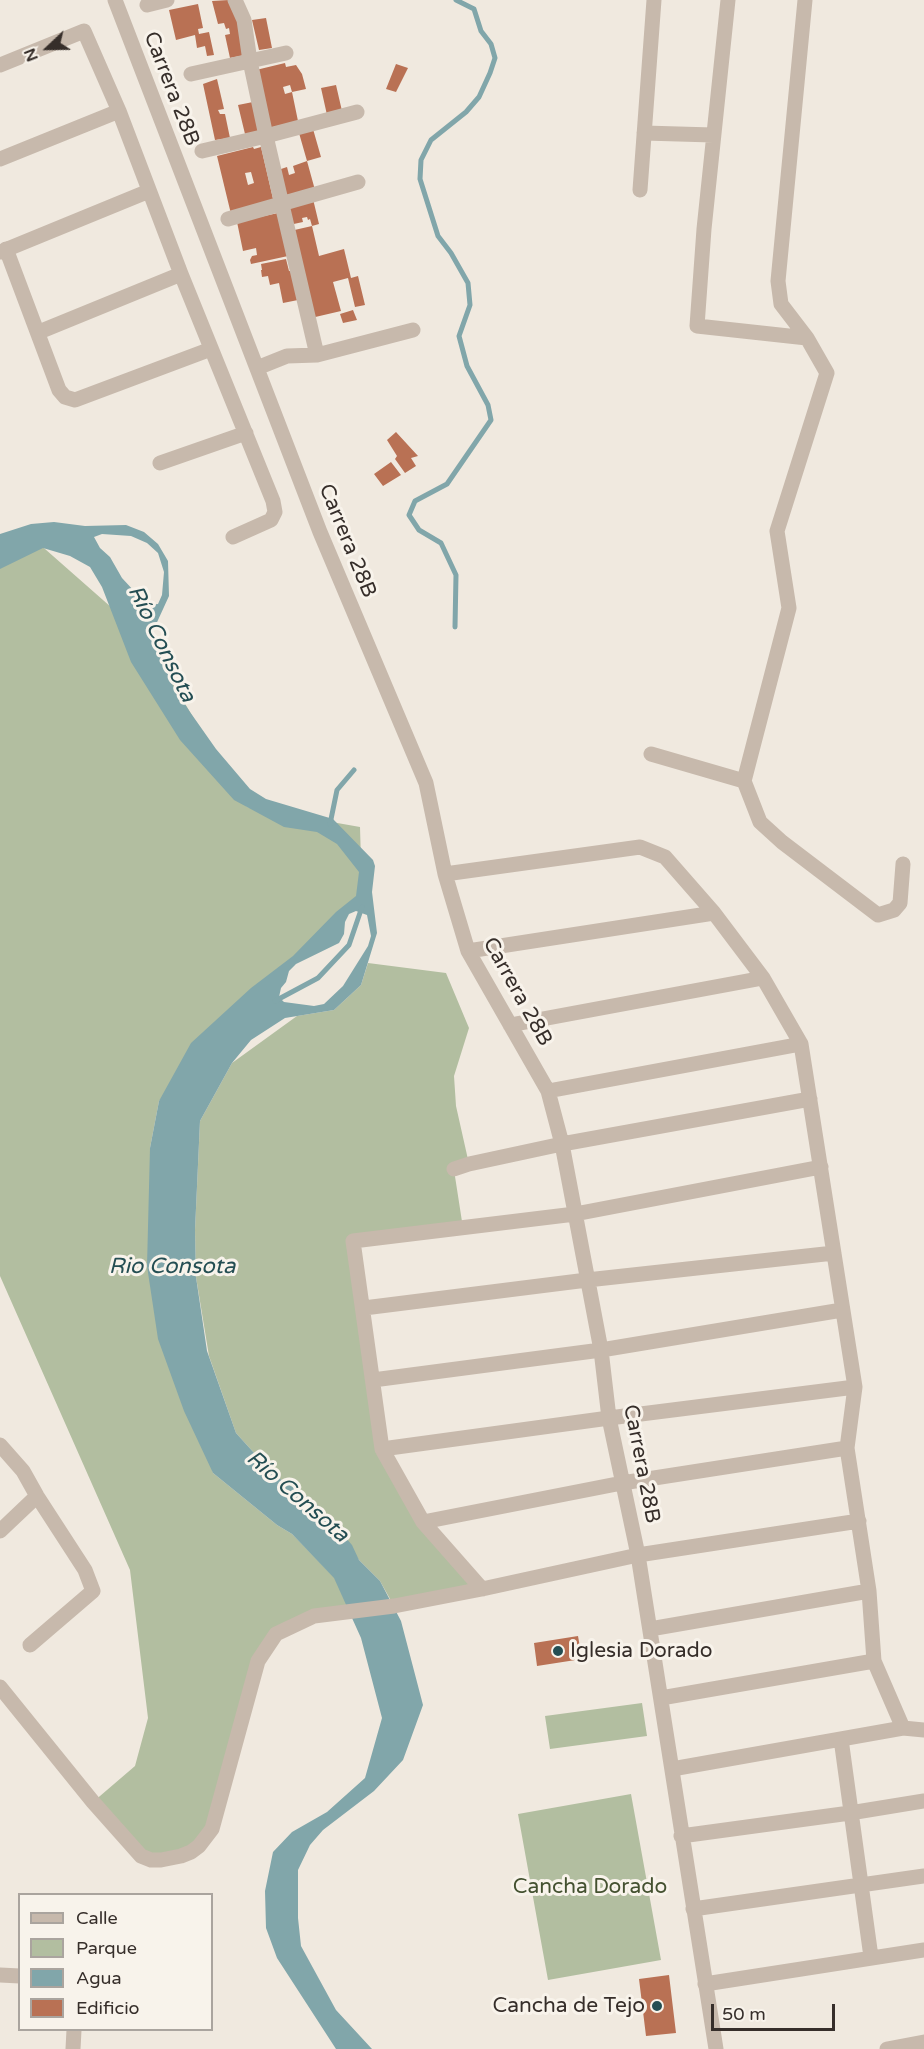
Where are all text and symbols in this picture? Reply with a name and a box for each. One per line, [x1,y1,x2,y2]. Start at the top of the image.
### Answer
north arrow [18,18,78,78]
street label: Carrera 28B [138,28,204,150]
text: N [20,45,43,64]
street label: Carrera 28B [313,481,381,601]
water label: Río Consota [121,581,201,707]
street label: Carrera 28B [477,933,557,1051]
water label: Rio Consota [109,1254,235,1280]
street label: Carrera 28B [617,1403,665,1525]
water label: Río Consota [241,1446,353,1548]
place label: Iglesia Dorado [570,1638,713,1664]
marker: Iglesia Dorado [551,1644,565,1658]
park label: Cancha Dorado [513,1874,667,1900]
legend [18,1893,213,2031]
text: Calle [76,1907,118,1929]
text: Parque [76,1937,137,1959]
text: Agua [76,1967,122,1989]
scale bar [714,1992,838,2030]
place label: Cancha de Tejo [493,1993,645,2019]
text: Edificio [76,1997,140,2019]
marker: Cancha de Tejo [650,1999,664,2013]
text: 50 m [722,2003,766,2025]

